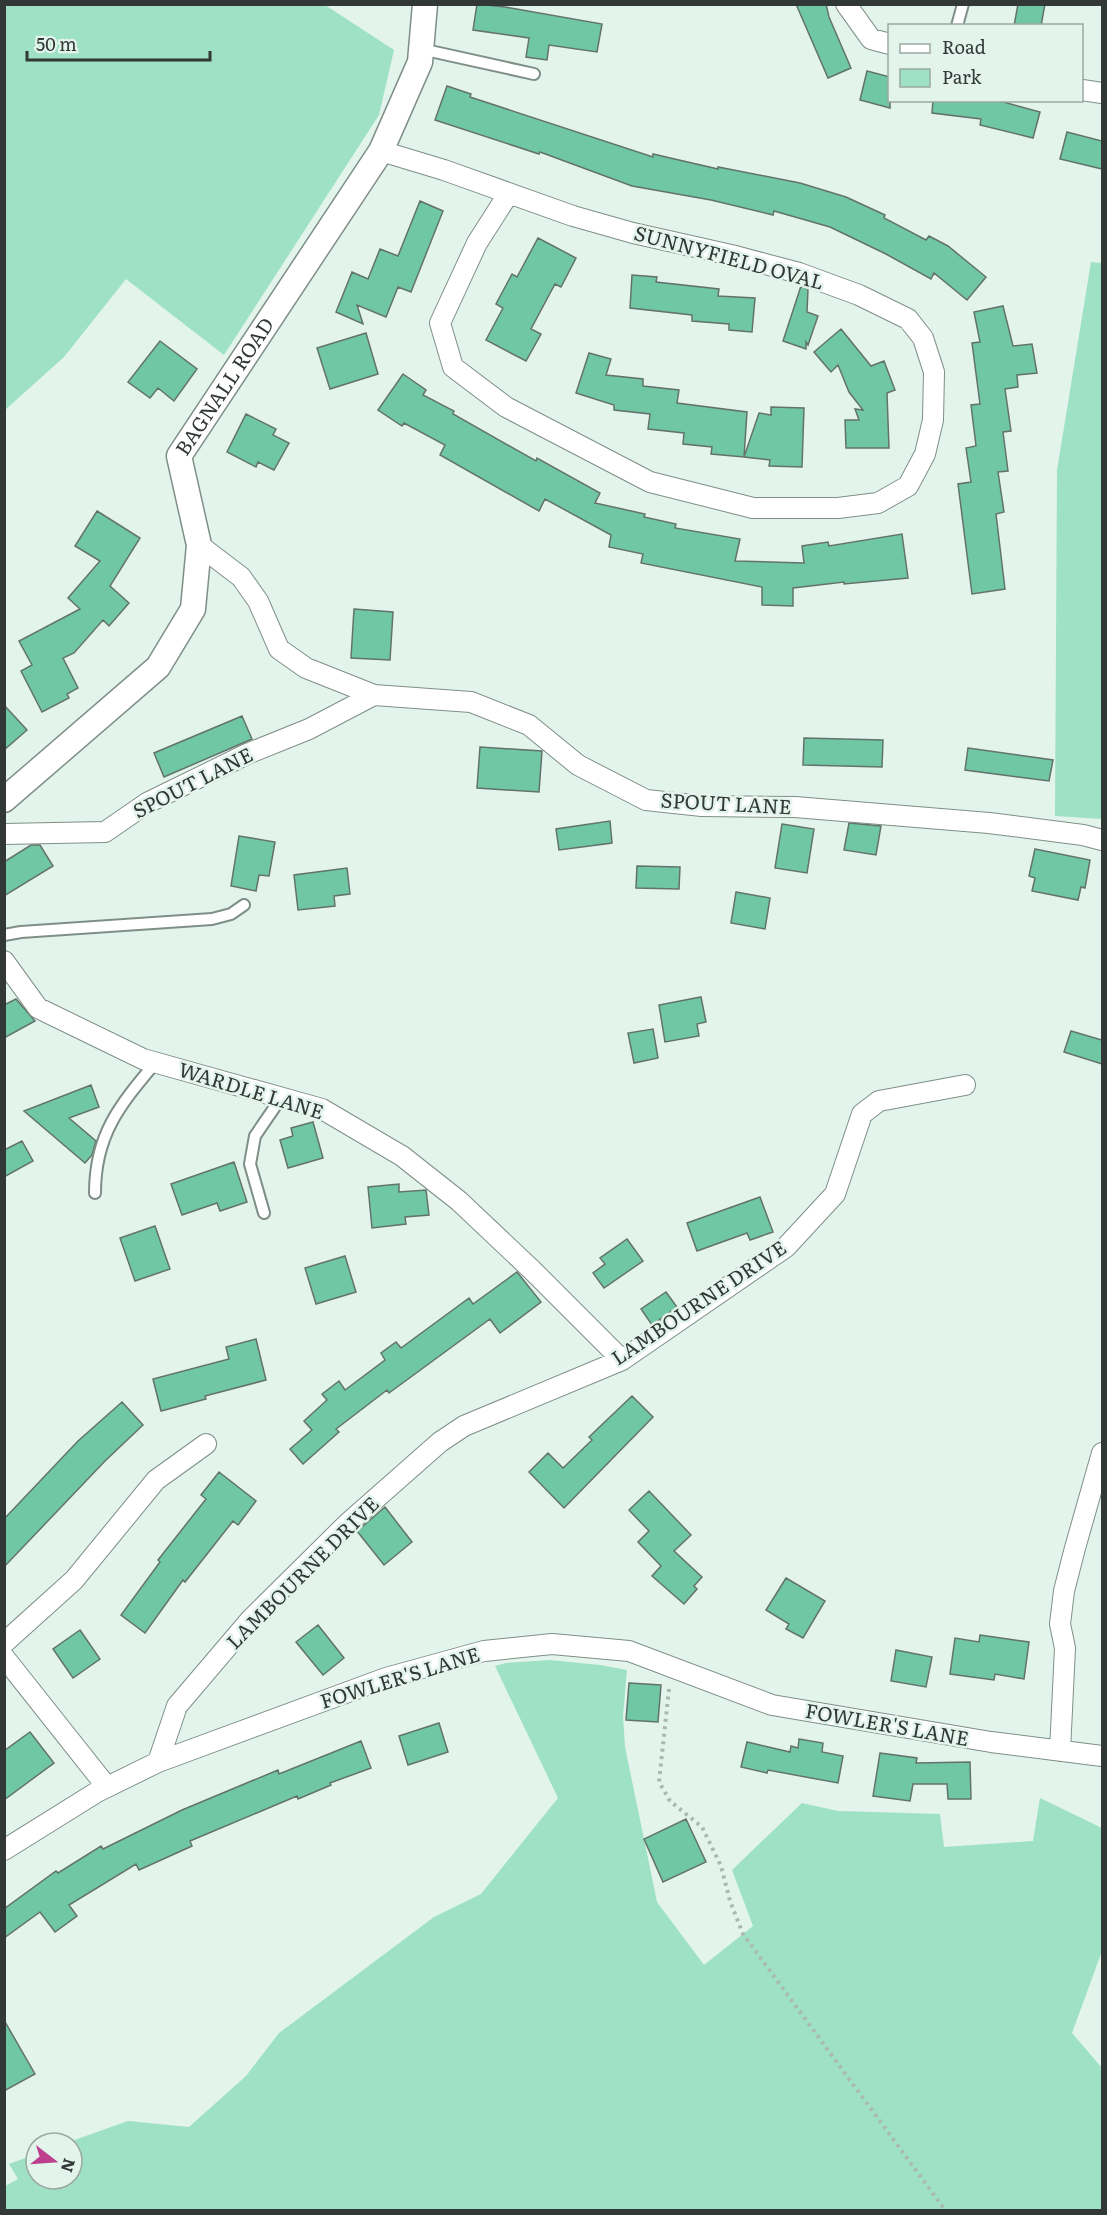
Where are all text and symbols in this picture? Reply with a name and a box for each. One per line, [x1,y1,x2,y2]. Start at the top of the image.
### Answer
scale bar [27,24,210,62]
legend [888,24,1083,102]
text: 50 m [36,30,77,57]
text: Road [942,33,986,60]
text: Park [942,63,983,90]
street label: SUNNYFIELD OVAL [631,216,828,296]
street label: BAGNALL ROAD [167,310,280,461]
street label: SPOUT LANE [127,738,257,824]
street label: SPOUT LANE [660,784,792,820]
street label: WARDLE LANE [175,1053,328,1125]
street label: LAMBOURNE DRIVE [604,1231,791,1371]
street label: LAMBOURNE DRIVE [218,1488,385,1655]
street label: FOWLER'S LANE [316,1638,483,1715]
street label: FOWLER'S LANE [803,1694,971,1752]
north arrow [24,2131,84,2191]
text: N [56,2156,83,2176]

